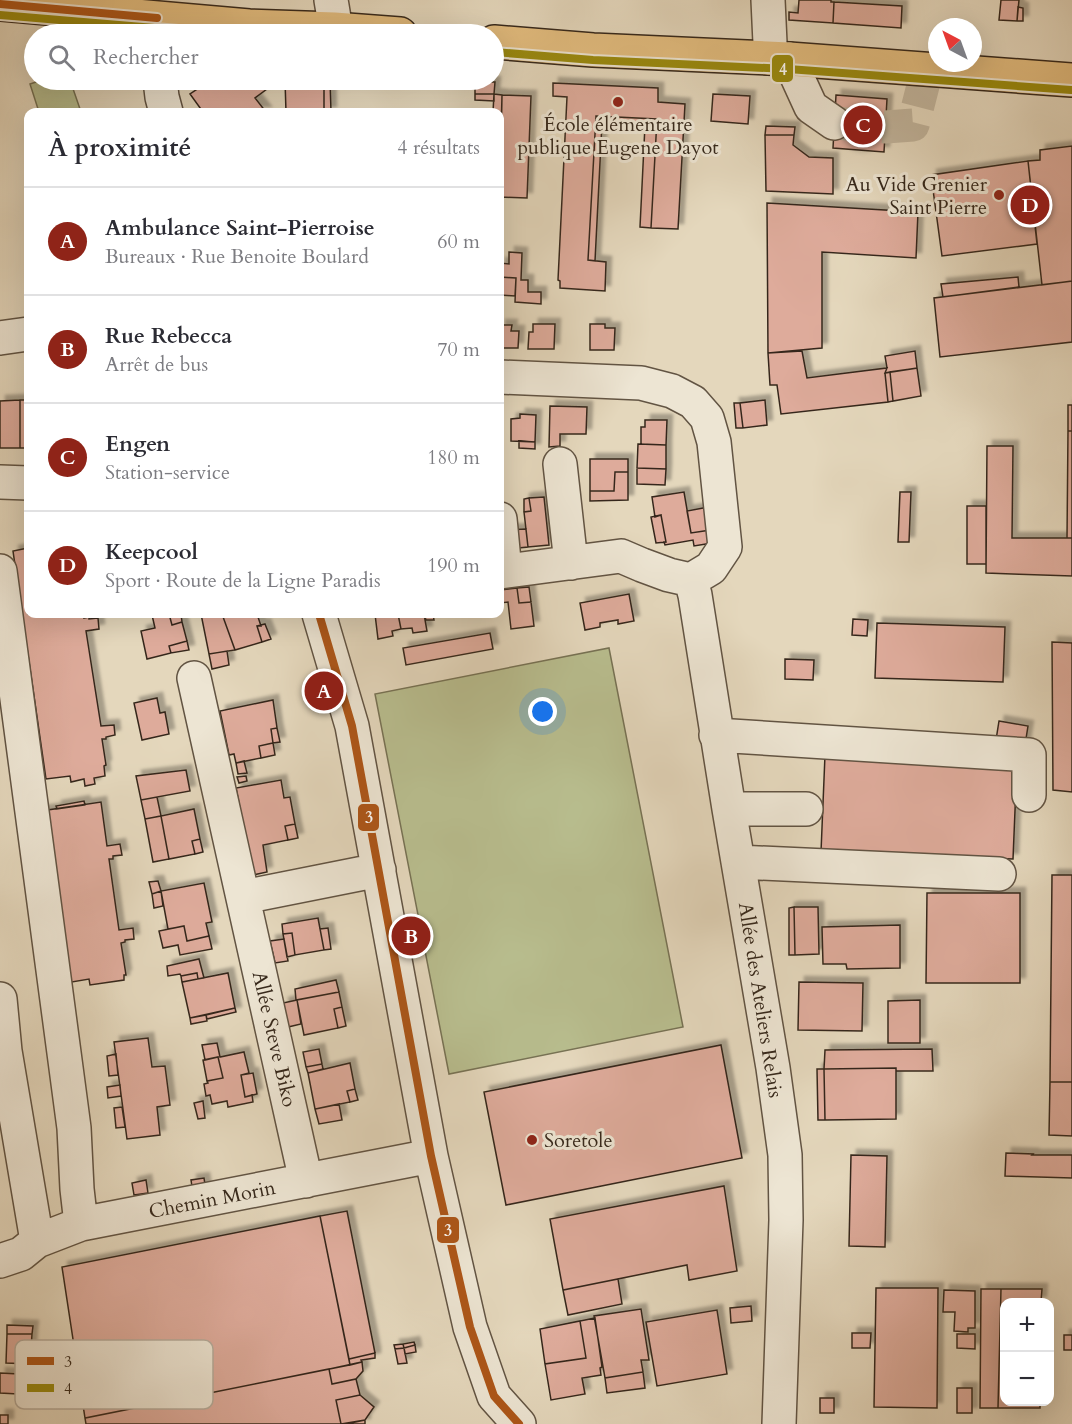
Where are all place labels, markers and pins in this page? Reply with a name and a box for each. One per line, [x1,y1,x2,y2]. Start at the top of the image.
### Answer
marker: École élémentaire publique Eugene Dayot [611,95,625,109]
pin: C [844,102,882,148]
place label: École élémentaire publique Eugene Dayot [517,111,719,161]
place label: Au Vide Grenier Saint Pierre [845,171,988,221]
pin: D [1010,182,1050,228]
marker: Au Vide Grenier Saint Pierre [992,188,1006,202]
pin: A [304,668,344,714]
pin: B [392,914,430,958]
place label: Soretole [544,1127,613,1154]
marker: Soretole [525,1133,539,1147]

